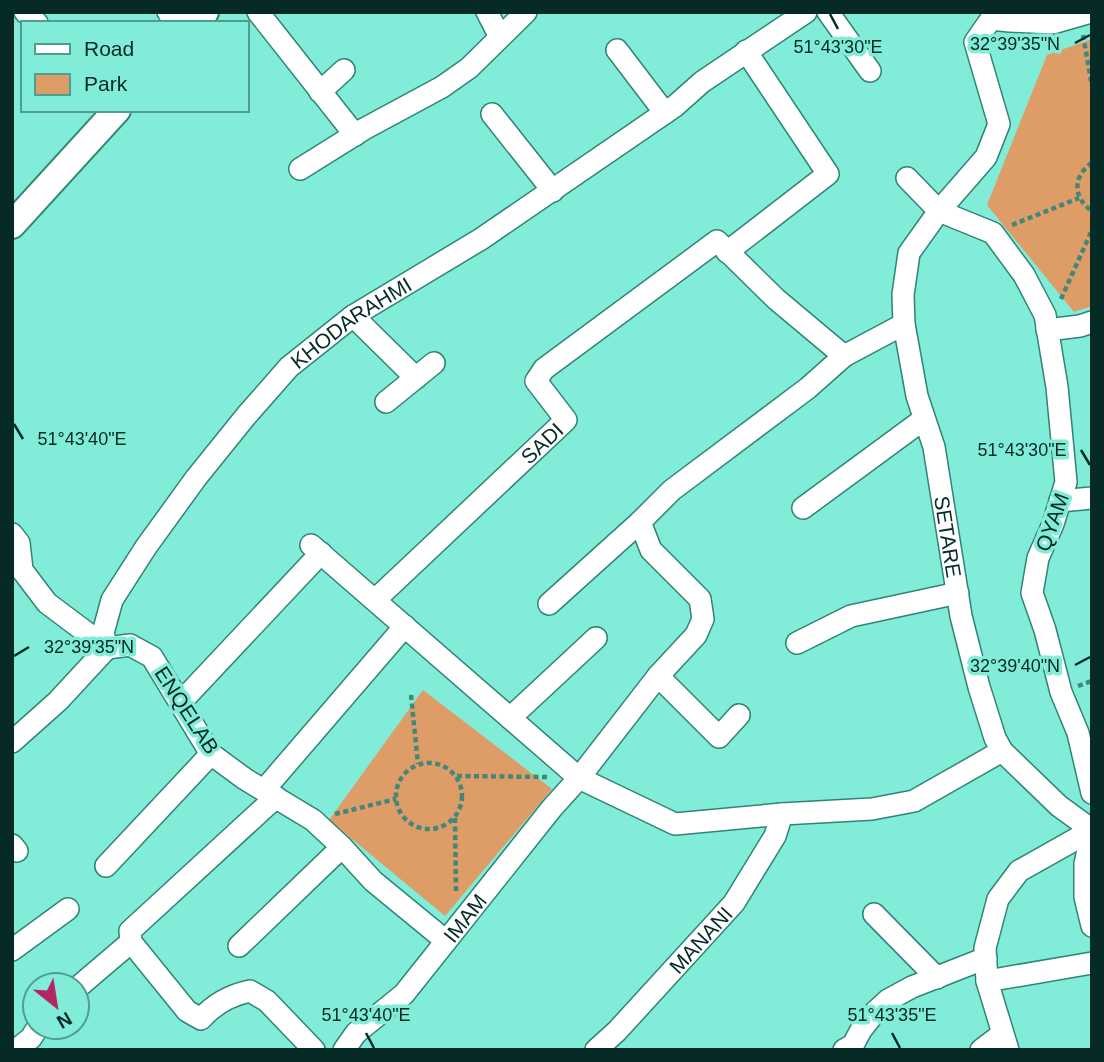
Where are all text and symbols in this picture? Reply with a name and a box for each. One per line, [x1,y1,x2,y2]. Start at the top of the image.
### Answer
legend [21,21,248,112]
text: 32°39'35"N [970,34,1060,54]
text: Road [84,37,134,60]
text: 51°43'30"E [793,37,883,57]
text: Park [84,72,128,95]
street label: KHODARAHMI [286,272,415,373]
street label: SADI [516,418,567,468]
text: 51°43'40"E [37,429,127,449]
text: 51°43'30"E [977,440,1067,460]
street label: QYAM [1031,490,1073,554]
street label: SETARE [930,494,966,579]
text: 32°39'35"N [44,637,134,657]
text: 32°39'40"N [970,656,1060,676]
street label: ENQELAB [150,662,224,758]
street label: IMAM [439,889,491,946]
street label: MANANI [664,902,736,978]
north arrow [21,971,91,1041]
text: 51°43'40"E [321,1005,411,1025]
text: 51°43'35"E [847,1005,937,1025]
text: N [53,1008,75,1033]

